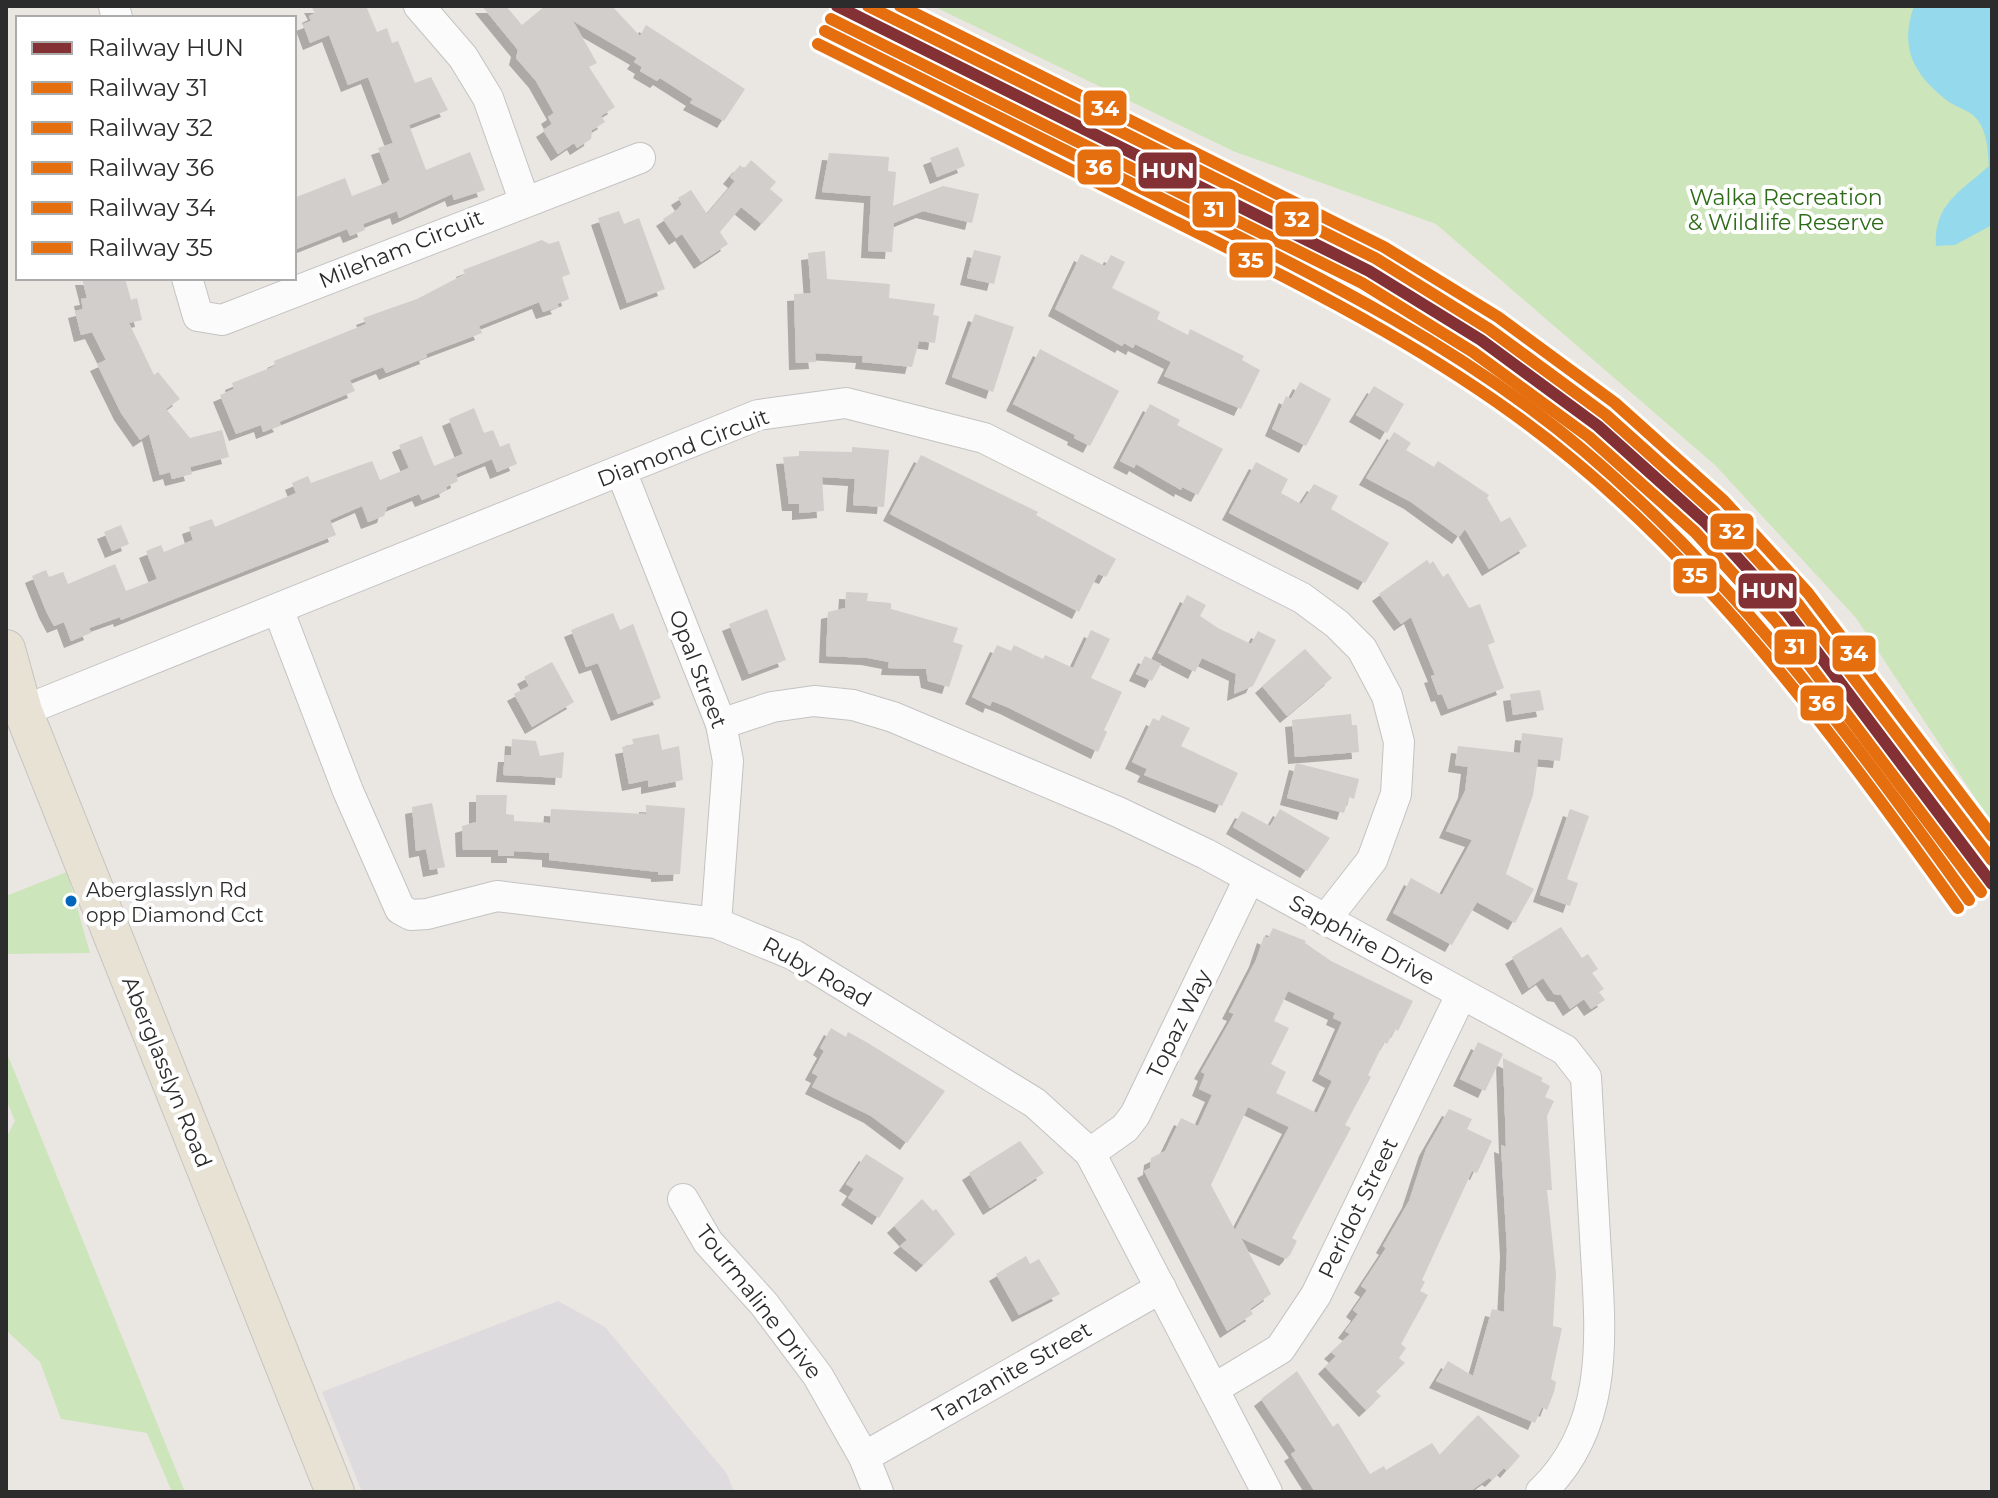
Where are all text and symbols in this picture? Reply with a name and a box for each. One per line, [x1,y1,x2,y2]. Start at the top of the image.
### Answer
legend [16,16,296,280]
text: Railway HUN [88,33,244,62]
text: Railway 31 [88,73,208,102]
line badge: 34 [1082,89,1128,127]
text: 34 [1090,95,1119,122]
text: Railway 32 [88,113,213,142]
line badge: 36 [1076,148,1122,186]
line badge: HUN [1137,151,1198,190]
text: Railway 36 [88,153,214,182]
text: 36 [1084,154,1113,181]
text: HUN [1142,157,1194,184]
park label: Walka Recreation & Wildlife Reserve [1688,184,1884,236]
line badge: 31 [1191,190,1237,229]
text: Railway 34 [88,193,215,222]
text: 31 [1202,196,1225,223]
line badge: 32 [1274,200,1320,238]
street label: Mileham Circuit [315,204,487,294]
text: 32 [1283,206,1310,233]
text: Railway 35 [88,233,213,262]
line badge: 35 [1228,241,1274,279]
text: 35 [1237,247,1264,274]
street label: Diamond Circuit [593,403,773,493]
line badge: 32 [1709,512,1755,551]
text: 32 [1718,518,1745,545]
line badge: 35 [1672,557,1718,595]
text: 35 [1681,562,1708,589]
line badge: HUN [1737,572,1798,610]
text: HUN [1742,577,1794,604]
street label: Opal Street [663,606,733,732]
line badge: 31 [1773,628,1818,666]
text: 31 [1783,633,1806,660]
line badge: 34 [1831,634,1877,673]
text: 34 [1839,640,1868,667]
line badge: 36 [1799,684,1845,722]
text: 36 [1807,690,1836,717]
place label: Aberglasslyn Rd opp Diamond Cct [86,878,264,927]
street label: Sapphire Drive [1284,889,1440,991]
marker: Aberglasslyn Rd opp Diamond Cct [63,893,79,909]
street label: Ruby Road [758,931,876,1013]
street label: Topaz Way [1141,965,1217,1083]
street label: Aberglasslyn Road [116,972,218,1172]
street label: Peridot Street [1312,1133,1404,1283]
street label: Tourmaline Drive [690,1219,828,1385]
street label: Tanzanite Street [928,1316,1096,1428]

